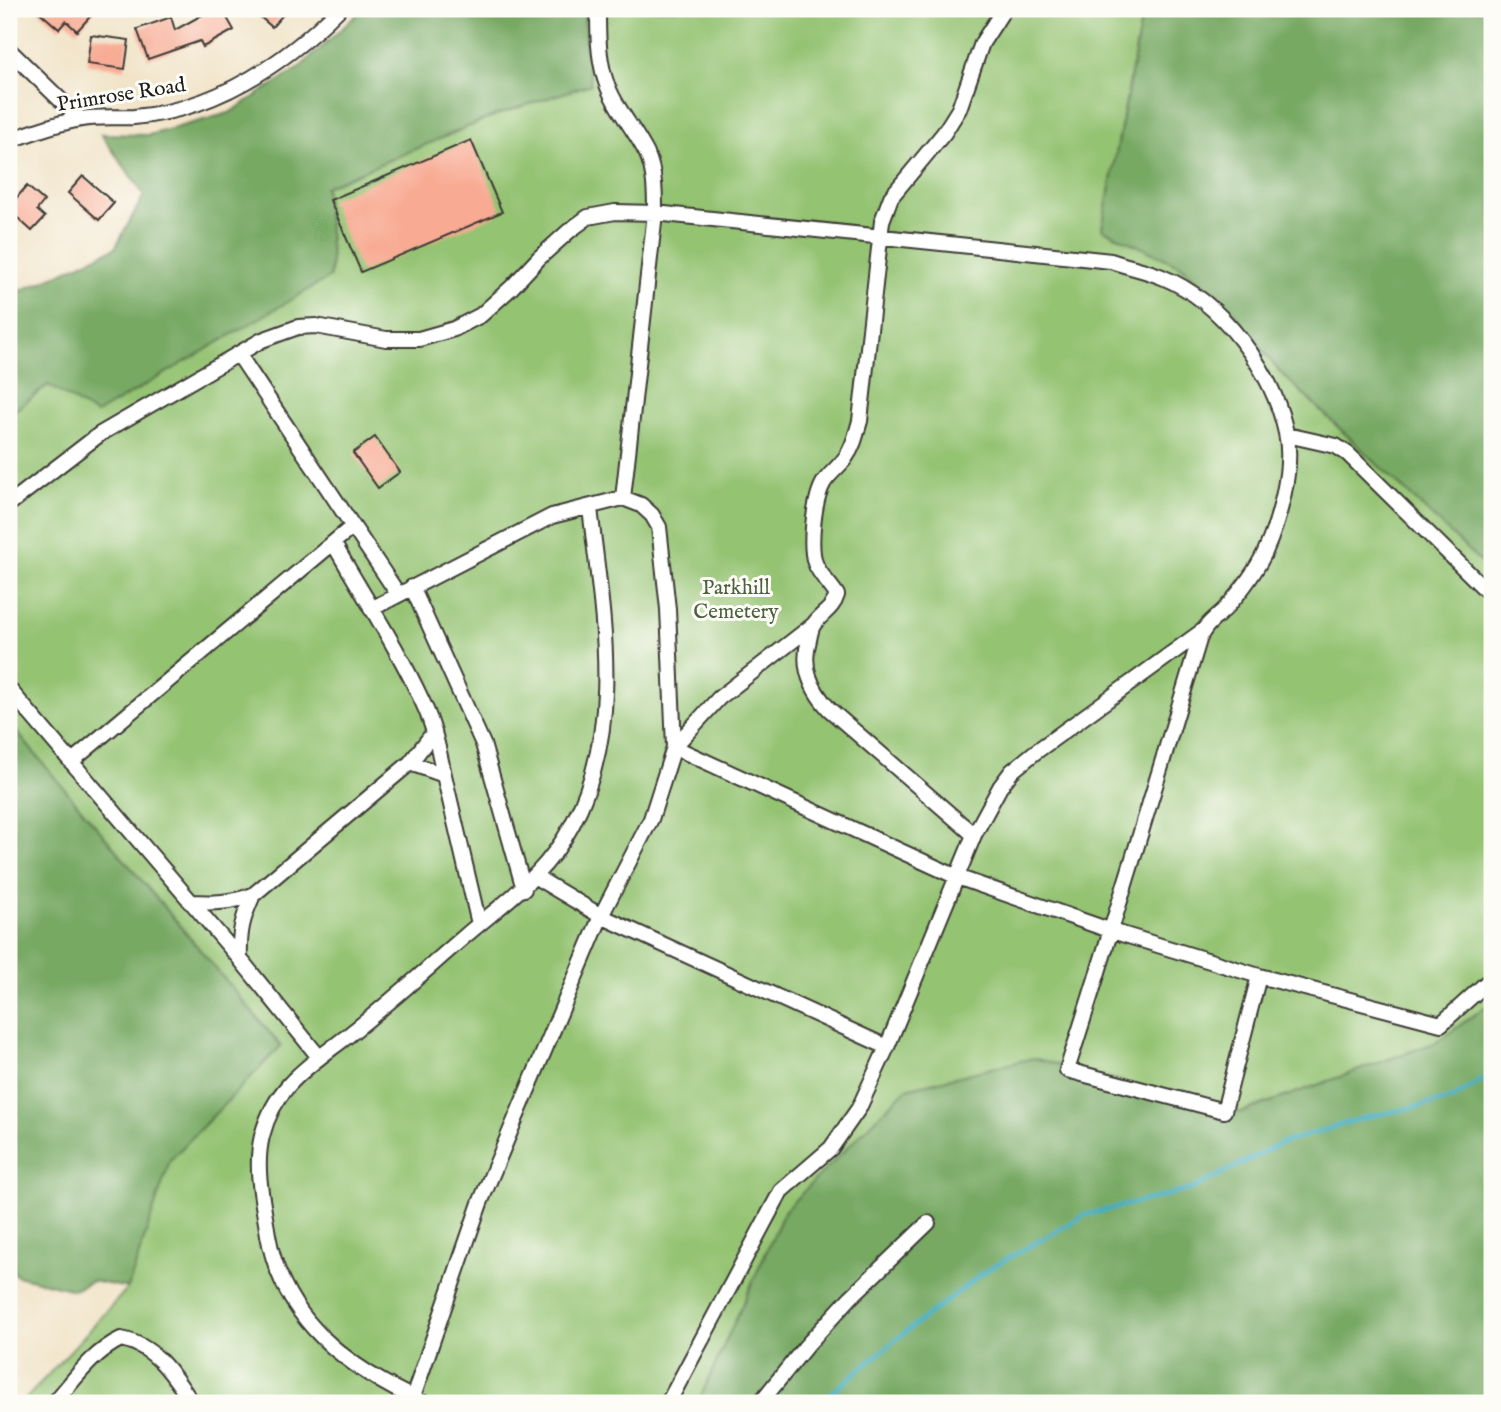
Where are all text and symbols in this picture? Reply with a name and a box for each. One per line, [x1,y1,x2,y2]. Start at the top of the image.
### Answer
street label: Primrose Road [55,72,188,119]
park label: Parkhill Cemetery [693,575,779,626]

